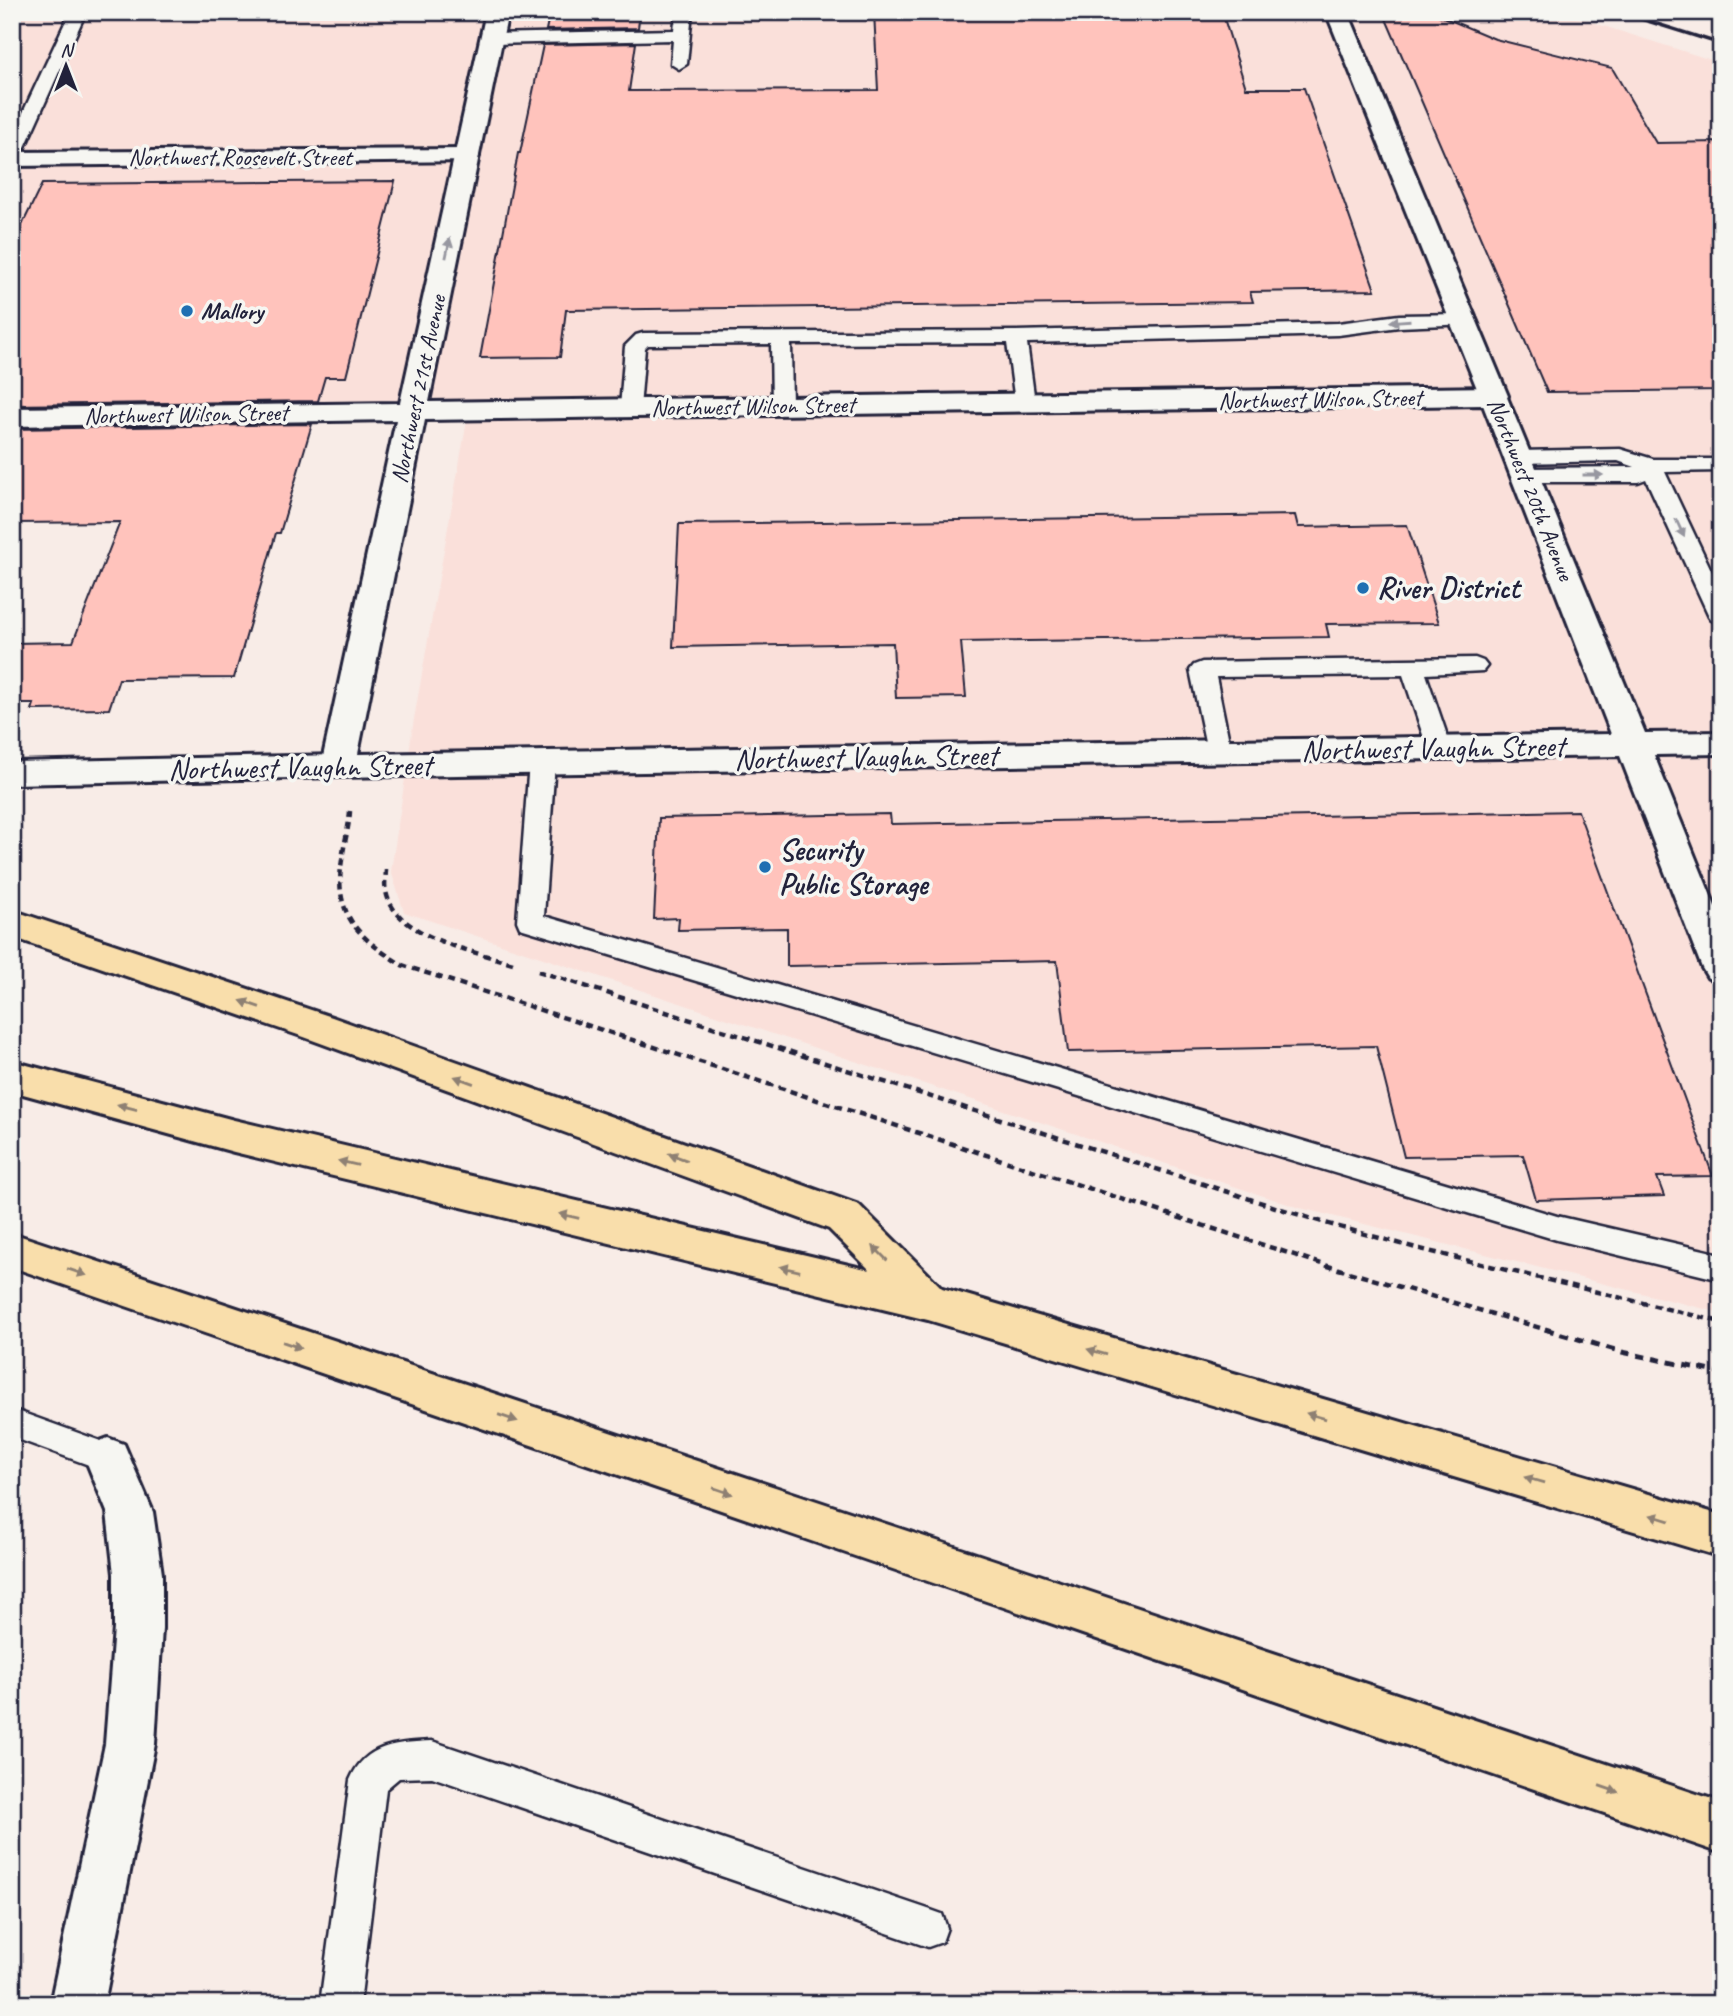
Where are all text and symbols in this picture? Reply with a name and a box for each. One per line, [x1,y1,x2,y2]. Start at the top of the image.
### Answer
north arrow [32,32,102,102]
text: N [60,38,75,62]
street label: Northwest Roosevelt Street [128,142,354,172]
one-way arrow [442,237,453,259]
street label: Northwest 21st Avenue [383,290,453,486]
place label: Mallory [201,296,266,326]
marker: Mallory [179,303,195,319]
one-way arrow [1389,316,1411,327]
street label: Northwest Wilson Street [1218,382,1425,416]
street label: Northwest Wilson Street [651,389,858,423]
street label: Northwest 20th Avenue [1481,393,1582,587]
street label: Northwest Wilson Street [84,397,291,431]
one-way arrow [1583,469,1605,481]
one-way arrow [1675,517,1686,538]
place label: River District [1377,569,1523,607]
marker: River District [1355,580,1371,596]
street label: Northwest Vaughn Street [1301,727,1569,769]
street label: Northwest Vaughn Street [734,736,1002,778]
street label: Northwest Vaughn Street [168,746,436,788]
place label: Security Public Storage [779,831,930,903]
marker: Security Public Storage [757,859,773,875]
one-way arrow [239,998,260,1009]
one-way arrow [453,1074,474,1085]
one-way arrow [116,1101,137,1111]
one-way arrow [667,1151,688,1162]
one-way arrow [336,1157,358,1168]
one-way arrow [558,1210,580,1221]
one-way arrow [872,1246,889,1262]
one-way arrow [779,1263,801,1274]
one-way arrow [66,1267,87,1277]
one-way arrow [282,1340,303,1351]
one-way arrow [1087,1346,1108,1356]
one-way arrow [1305,1410,1326,1420]
one-way arrow [497,1413,518,1424]
one-way arrow [1523,1474,1545,1485]
one-way arrow [713,1486,734,1497]
one-way arrow [1649,1512,1670,1522]
one-way arrow [1598,1784,1619,1795]

